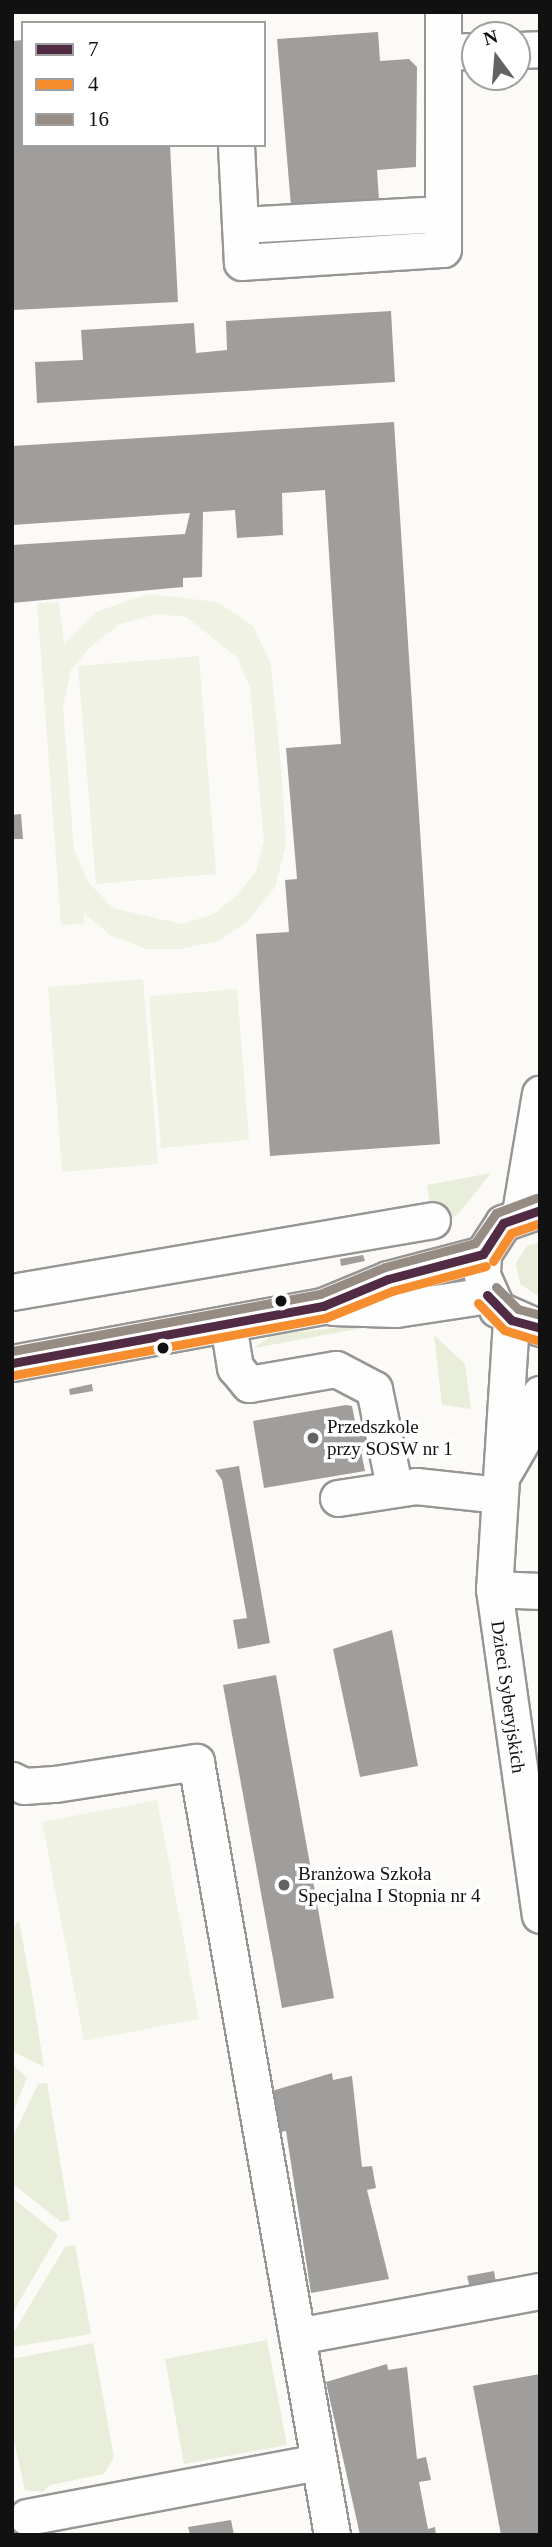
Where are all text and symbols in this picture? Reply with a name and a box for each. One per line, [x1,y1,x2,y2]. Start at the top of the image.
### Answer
legend [21,21,266,147]
north arrow [461,21,531,91]
text: N [481,25,500,49]
text: 7 [88,37,99,61]
text: 4 [88,72,99,96]
text: 16 [88,107,109,131]
unlabelled marker [274,1294,288,1308]
unlabelled marker [156,1341,170,1355]
place label: Przedszkole przy SOSW nr 1 [327,1416,453,1460]
marker: Przedszkole przy SOSW nr 1 [305,1430,321,1446]
street label: Dzieci Syberyjskich [486,1619,530,1775]
place label: Branżowa Szkoła Specjalna I Stopnia nr 4 [298,1863,481,1907]
marker: Branżowa Szkoła Specjalna I Stopnia nr 4 [276,1877,292,1893]

